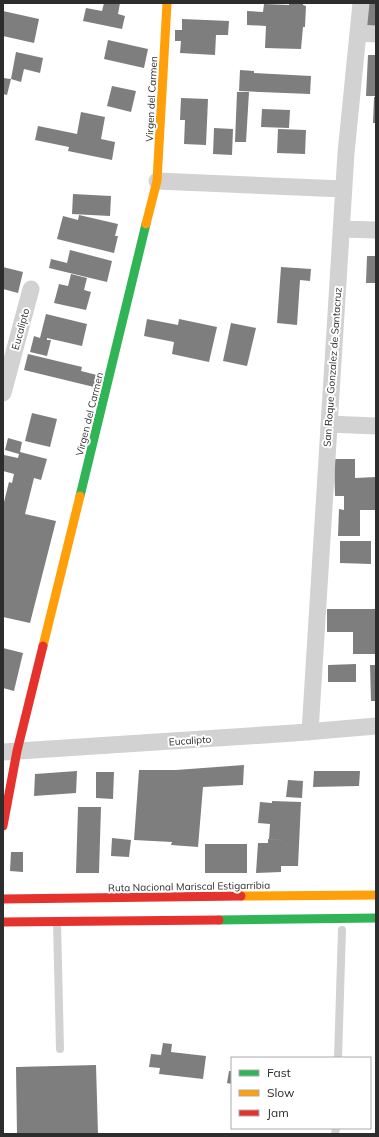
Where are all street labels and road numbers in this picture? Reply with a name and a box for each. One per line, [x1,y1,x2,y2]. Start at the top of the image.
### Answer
street label: Virgen del Carmen [143,56,160,142]
street label: San Roque Gonzalez de Santacruz [320,287,345,447]
street label: Eucalipto [9,307,32,351]
street label: Virgen del Carmen [73,371,106,457]
street label: Eucalipto [168,733,212,748]
street label: Ruta Nacional Mariscal Estigarribia [108,879,270,894]

